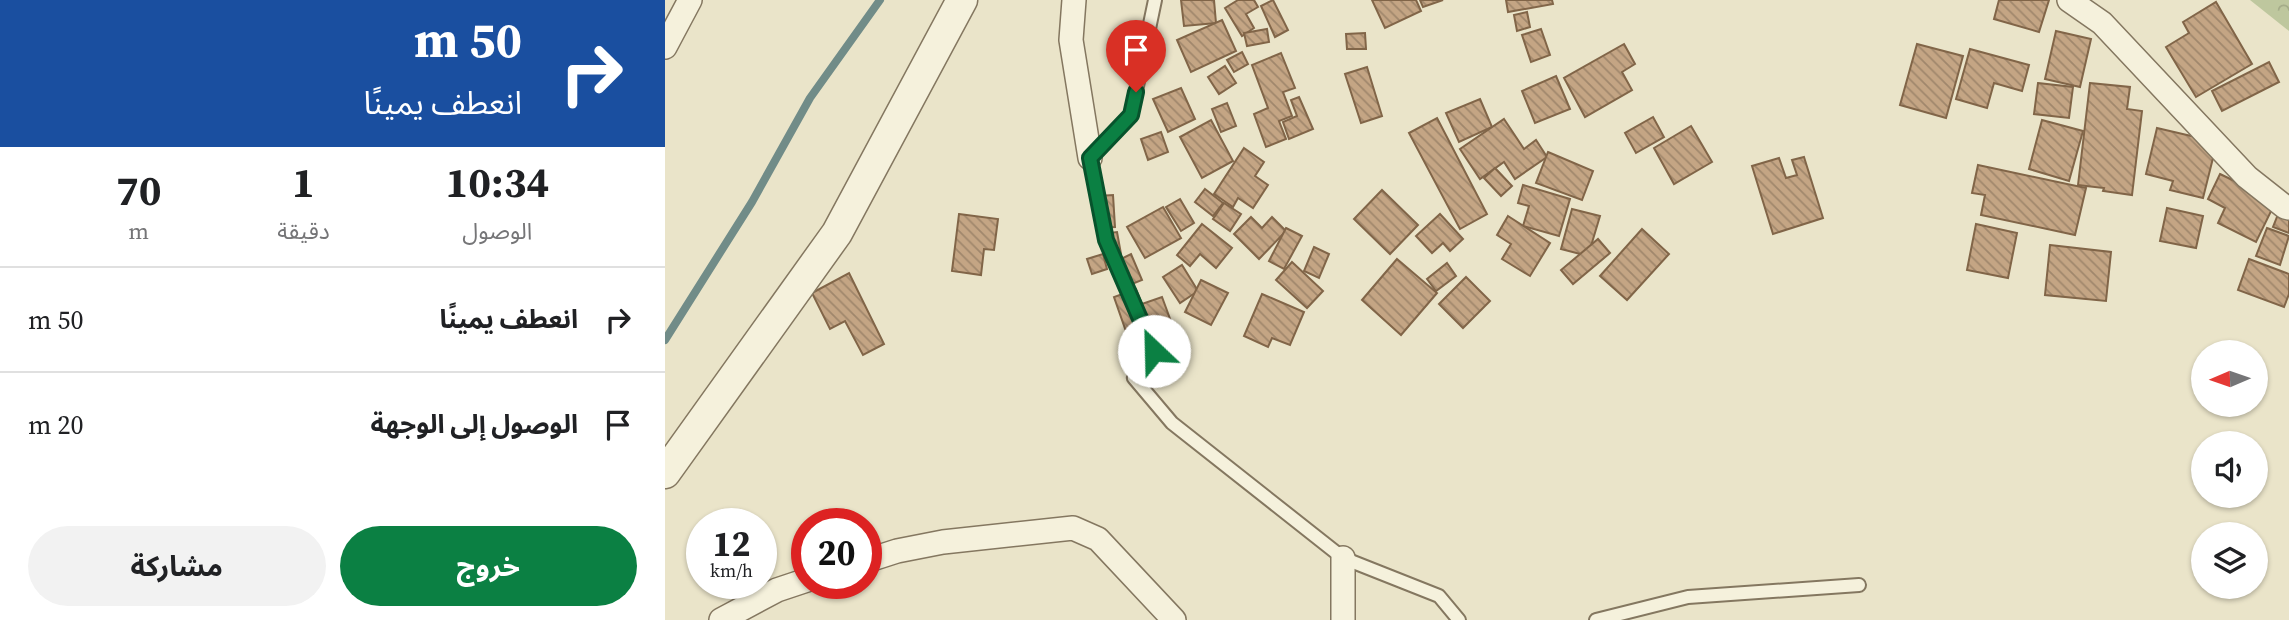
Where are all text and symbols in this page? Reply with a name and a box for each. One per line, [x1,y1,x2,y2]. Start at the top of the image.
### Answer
text: 50 m [414,6,522,73]
pin [1106,20,1166,92]
icon: right [546,28,637,119]
icon: arrive [1117,31,1155,69]
text: انعطف يمينًا [364,81,522,125]
text: 1 [292,153,315,211]
text: 10:34 [446,153,549,211]
text: 70 [116,161,161,219]
text: m [128,215,149,247]
text: دقيقة [277,215,330,247]
text: الوصول [462,215,532,247]
text: انعطف يمينًا [439,301,578,337]
icon: right [599,301,637,339]
text: 50 m [28,302,84,338]
position arrow [1117,314,1191,388]
north arrow [2191,340,2268,416]
map controls [2191,340,2268,599]
text: الوصول إلى الوجهة [371,406,578,442]
icon: arrive [599,406,637,444]
text: 20 m [28,407,84,443]
button: sound [2191,431,2268,508]
speed limit sign: 20 [791,508,882,599]
text: 12 [713,520,750,568]
button: layers [2191,522,2268,599]
button: مشاركة [28,526,326,606]
button: خروج [340,526,637,606]
text: km/h [710,558,753,583]

